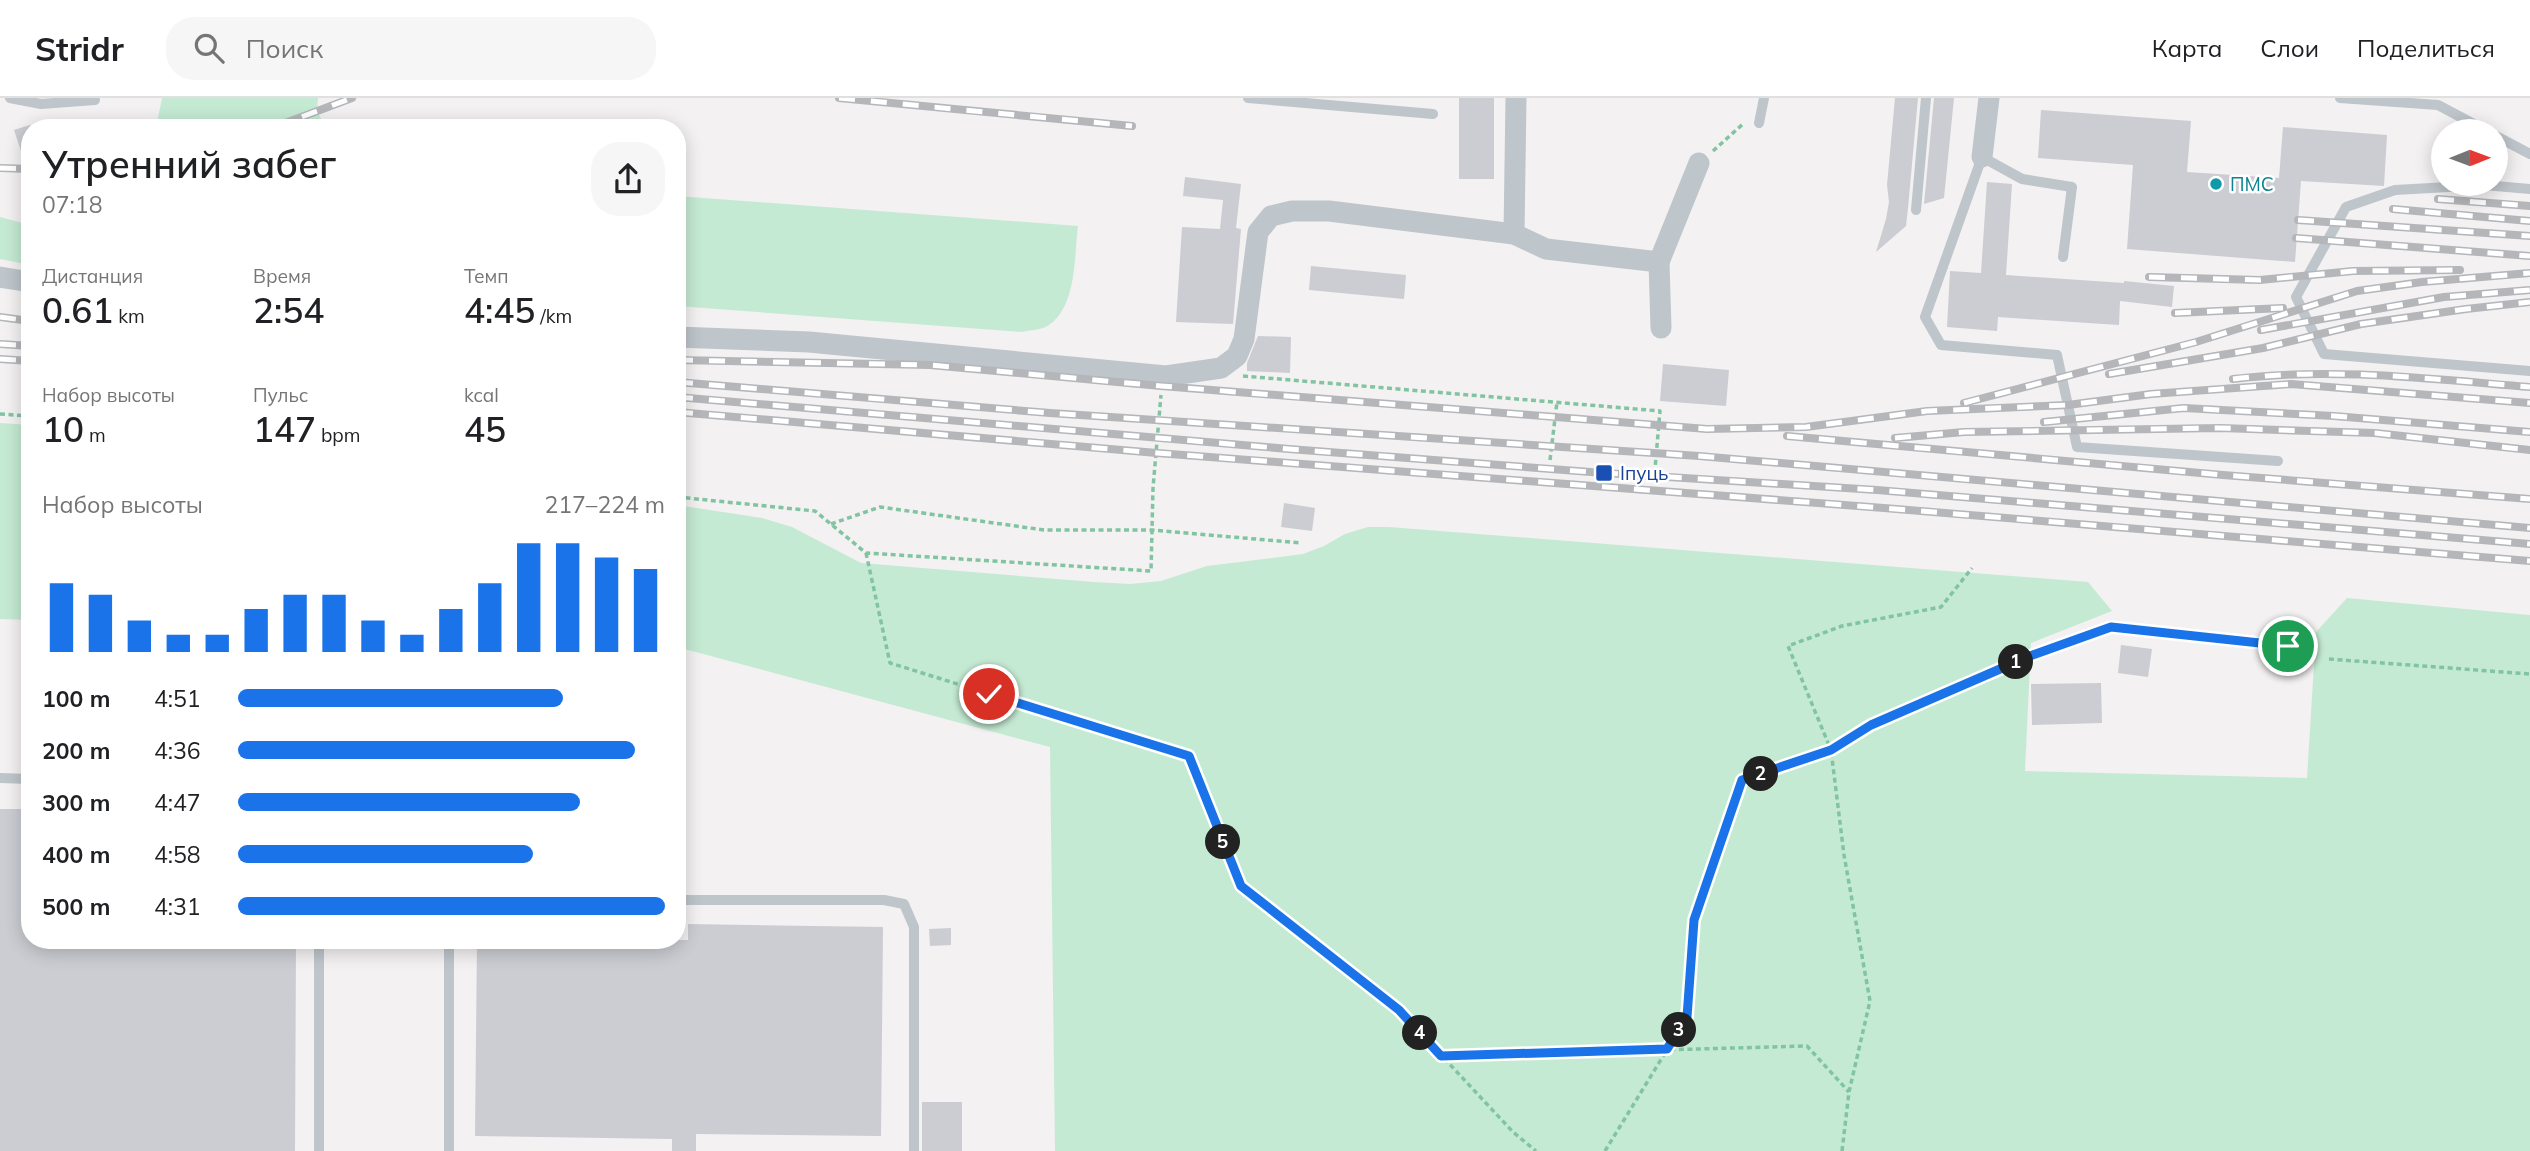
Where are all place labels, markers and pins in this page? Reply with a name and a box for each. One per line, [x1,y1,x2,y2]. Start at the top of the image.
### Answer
place label: ПМС [2230,172,2274,196]
marker: ПМС [2208,176,2224,192]
place label: Іпуць [1620,461,1669,485]
marker: Іпуць [1594,463,1614,483]
pin [2258,616,2318,676]
pin: 1 [1998,644,2034,680]
pin [959,664,1019,724]
pin: 2 [1744,756,1778,792]
pin: 5 [1206,824,1240,860]
pin: 3 [1662,1012,1696,1048]
pin: 4 [1402,1016,1438,1051]

